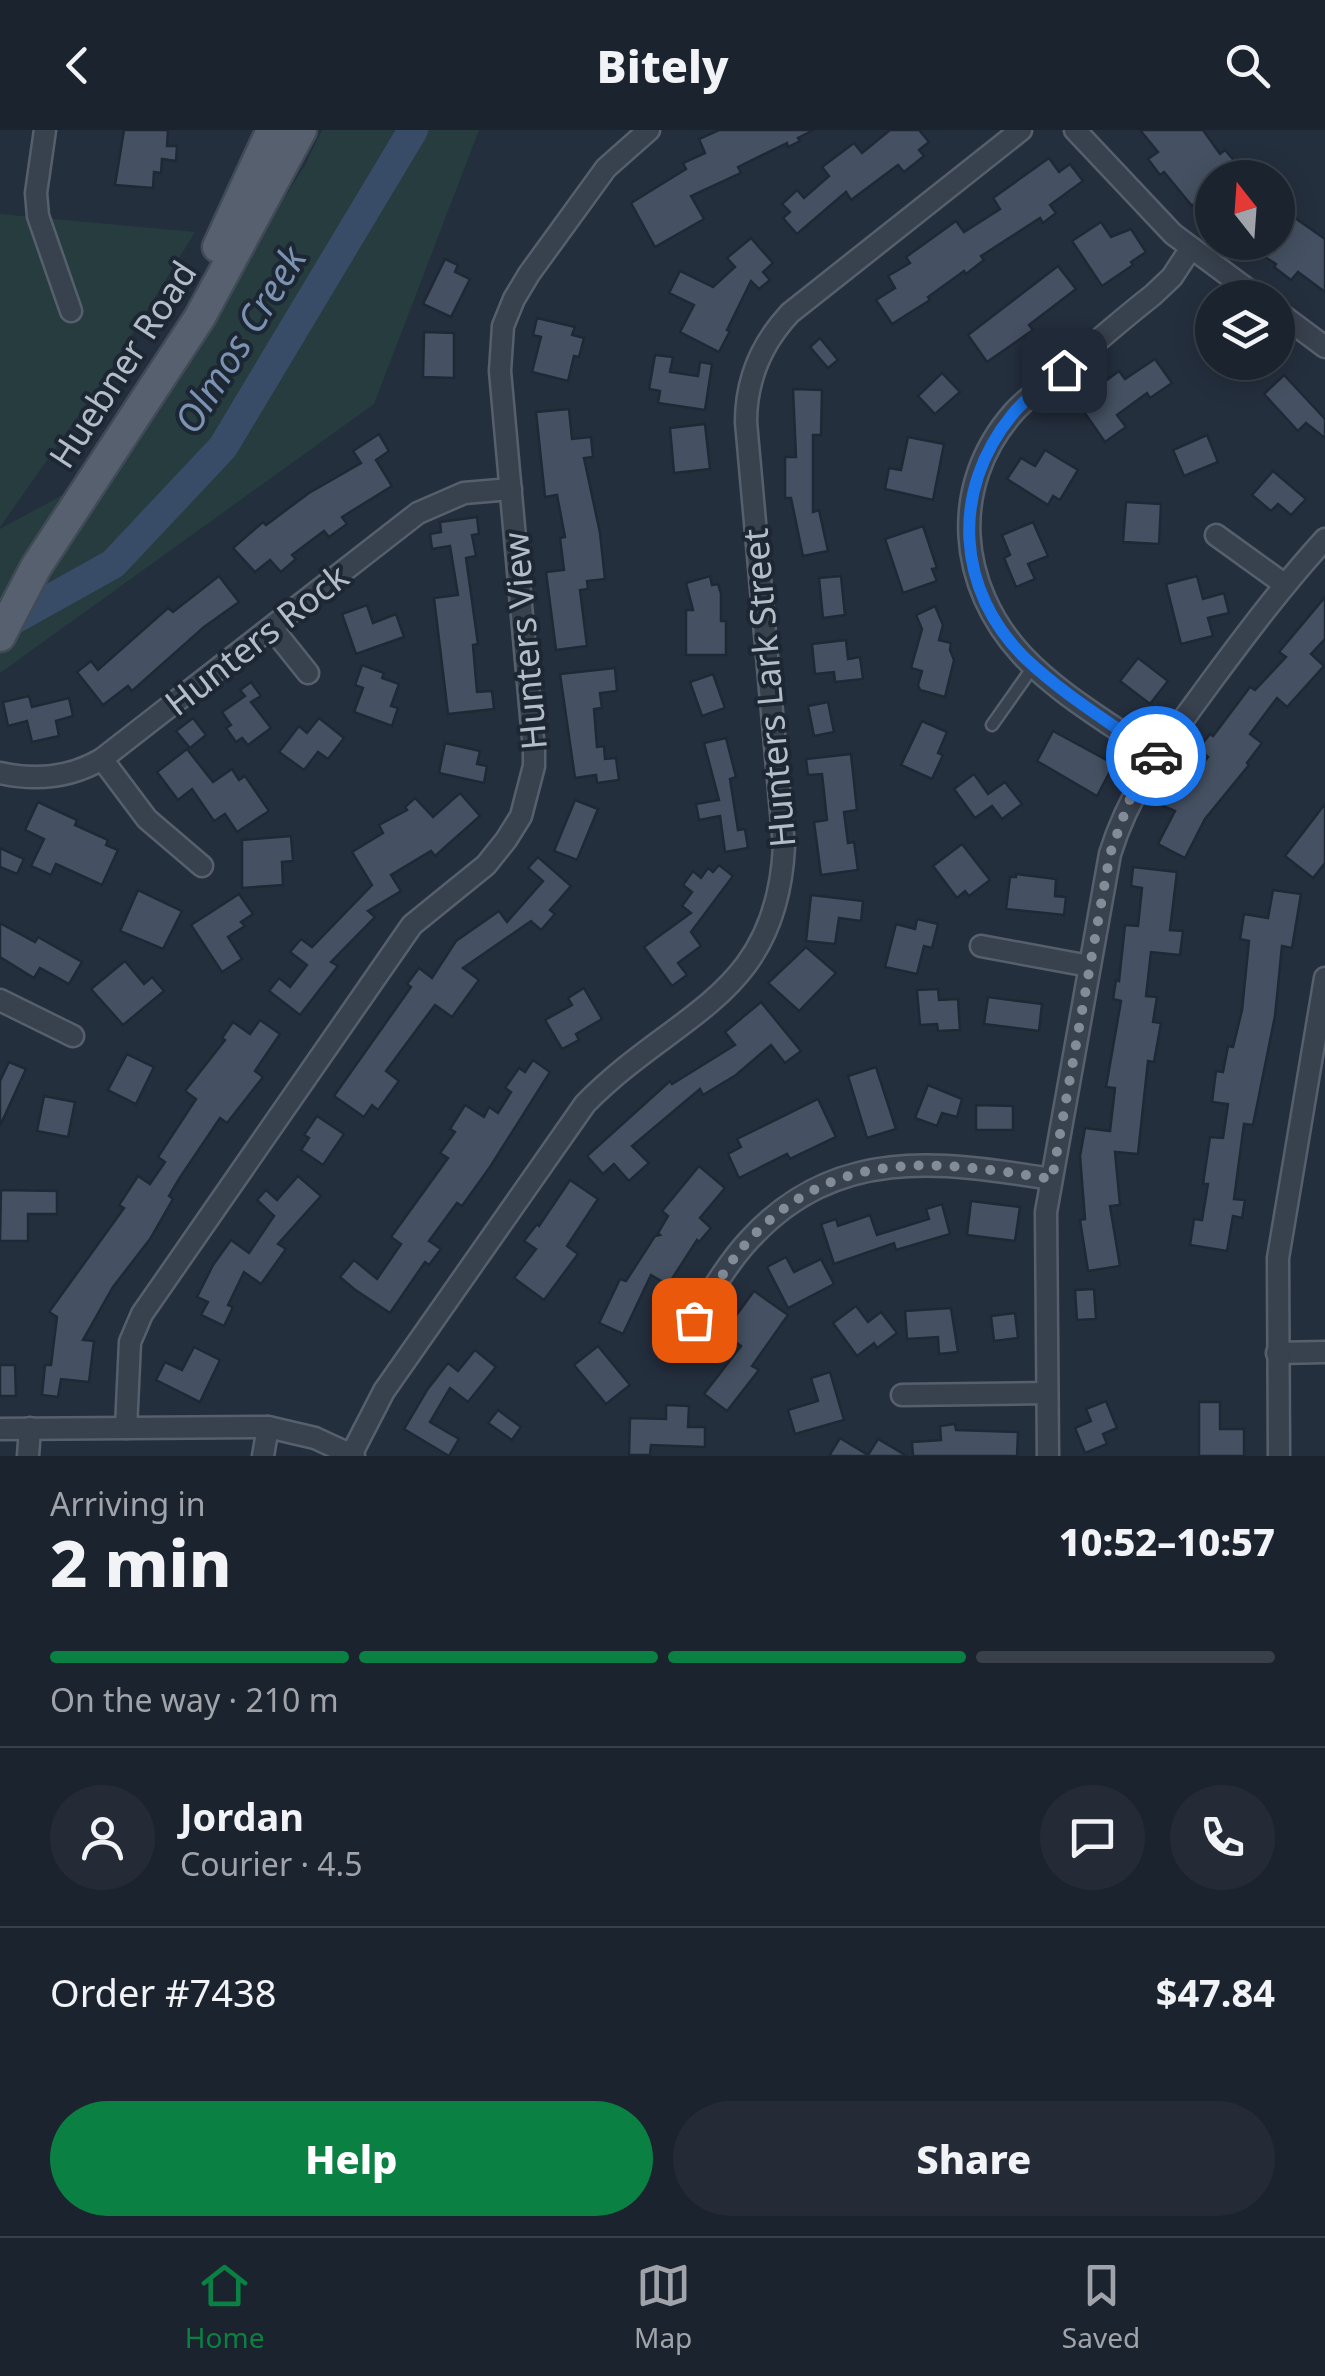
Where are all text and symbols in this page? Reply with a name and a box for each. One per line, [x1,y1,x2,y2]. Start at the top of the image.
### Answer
text: Bitely [597,35,728,96]
icon: back [50,38,105,93]
icon: search [1220,38,1275,93]
north arrow [1195,160,1295,260]
map controls [1195,160,1295,380]
water label: Olmos Creek [161,235,318,442]
street label: Huebner Road [38,251,206,477]
button: layers [1195,280,1295,380]
pin [1022,328,1107,413]
icon: home [1037,343,1092,398]
street label: Hunters Lark Street [731,527,805,849]
street label: Hunters View [491,530,557,752]
street label: Hunters Rock [155,552,358,725]
courier [1106,706,1206,806]
icon: car [1129,729,1184,784]
pin [652,1278,737,1363]
icon: bag [667,1293,722,1348]
text: Arriving in [50,1482,205,1525]
text: 10:52–10:57 [1059,1515,1275,1567]
text: 2 min [50,1518,232,1606]
text: On the way · 210 m [50,1678,339,1721]
button: person [50,1785,155,1890]
button: chat [1040,1785,1145,1890]
button: phone [1170,1785,1275,1890]
text: Jordan [180,1790,304,1842]
text: Courier · 4.5 [180,1842,363,1885]
text: Order #7438 [50,1966,276,2018]
text: $47.84 [1156,1966,1275,2018]
button: Help [50,2101,653,2216]
button: Share [673,2101,1275,2216]
tab: Home [185,2258,264,2356]
tab: Map [634,2258,692,2356]
tab: Saved [1062,2258,1140,2356]

